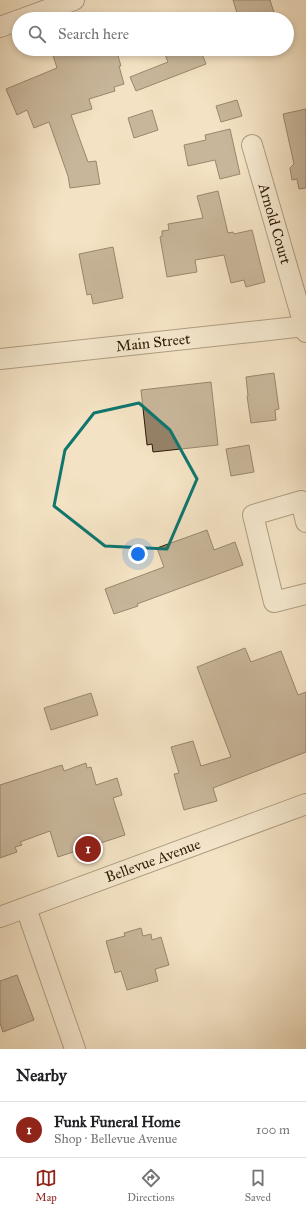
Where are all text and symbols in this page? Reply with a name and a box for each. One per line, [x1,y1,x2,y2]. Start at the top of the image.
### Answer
search box [12,12,294,56]
icon: search [26,23,48,45]
text: Search here [58,25,129,43]
street label: Arnold Court [254,180,295,267]
street label: Main Street [115,329,192,355]
your location [128,544,148,564]
pin: 1 [75,834,101,864]
street label: Bellevue Avenue [103,835,203,886]
text: Nearby [16,1065,67,1086]
text: Funk Funeral Home [54,1113,180,1131]
text: 1 [26,1122,32,1138]
text: 100 m [256,1122,290,1138]
text: Shop · Bellevue Avenue [54,1131,177,1147]
tab: Map [35,1167,57,1204]
tab: Directions [127,1167,175,1204]
tab: Saved [245,1167,271,1204]

